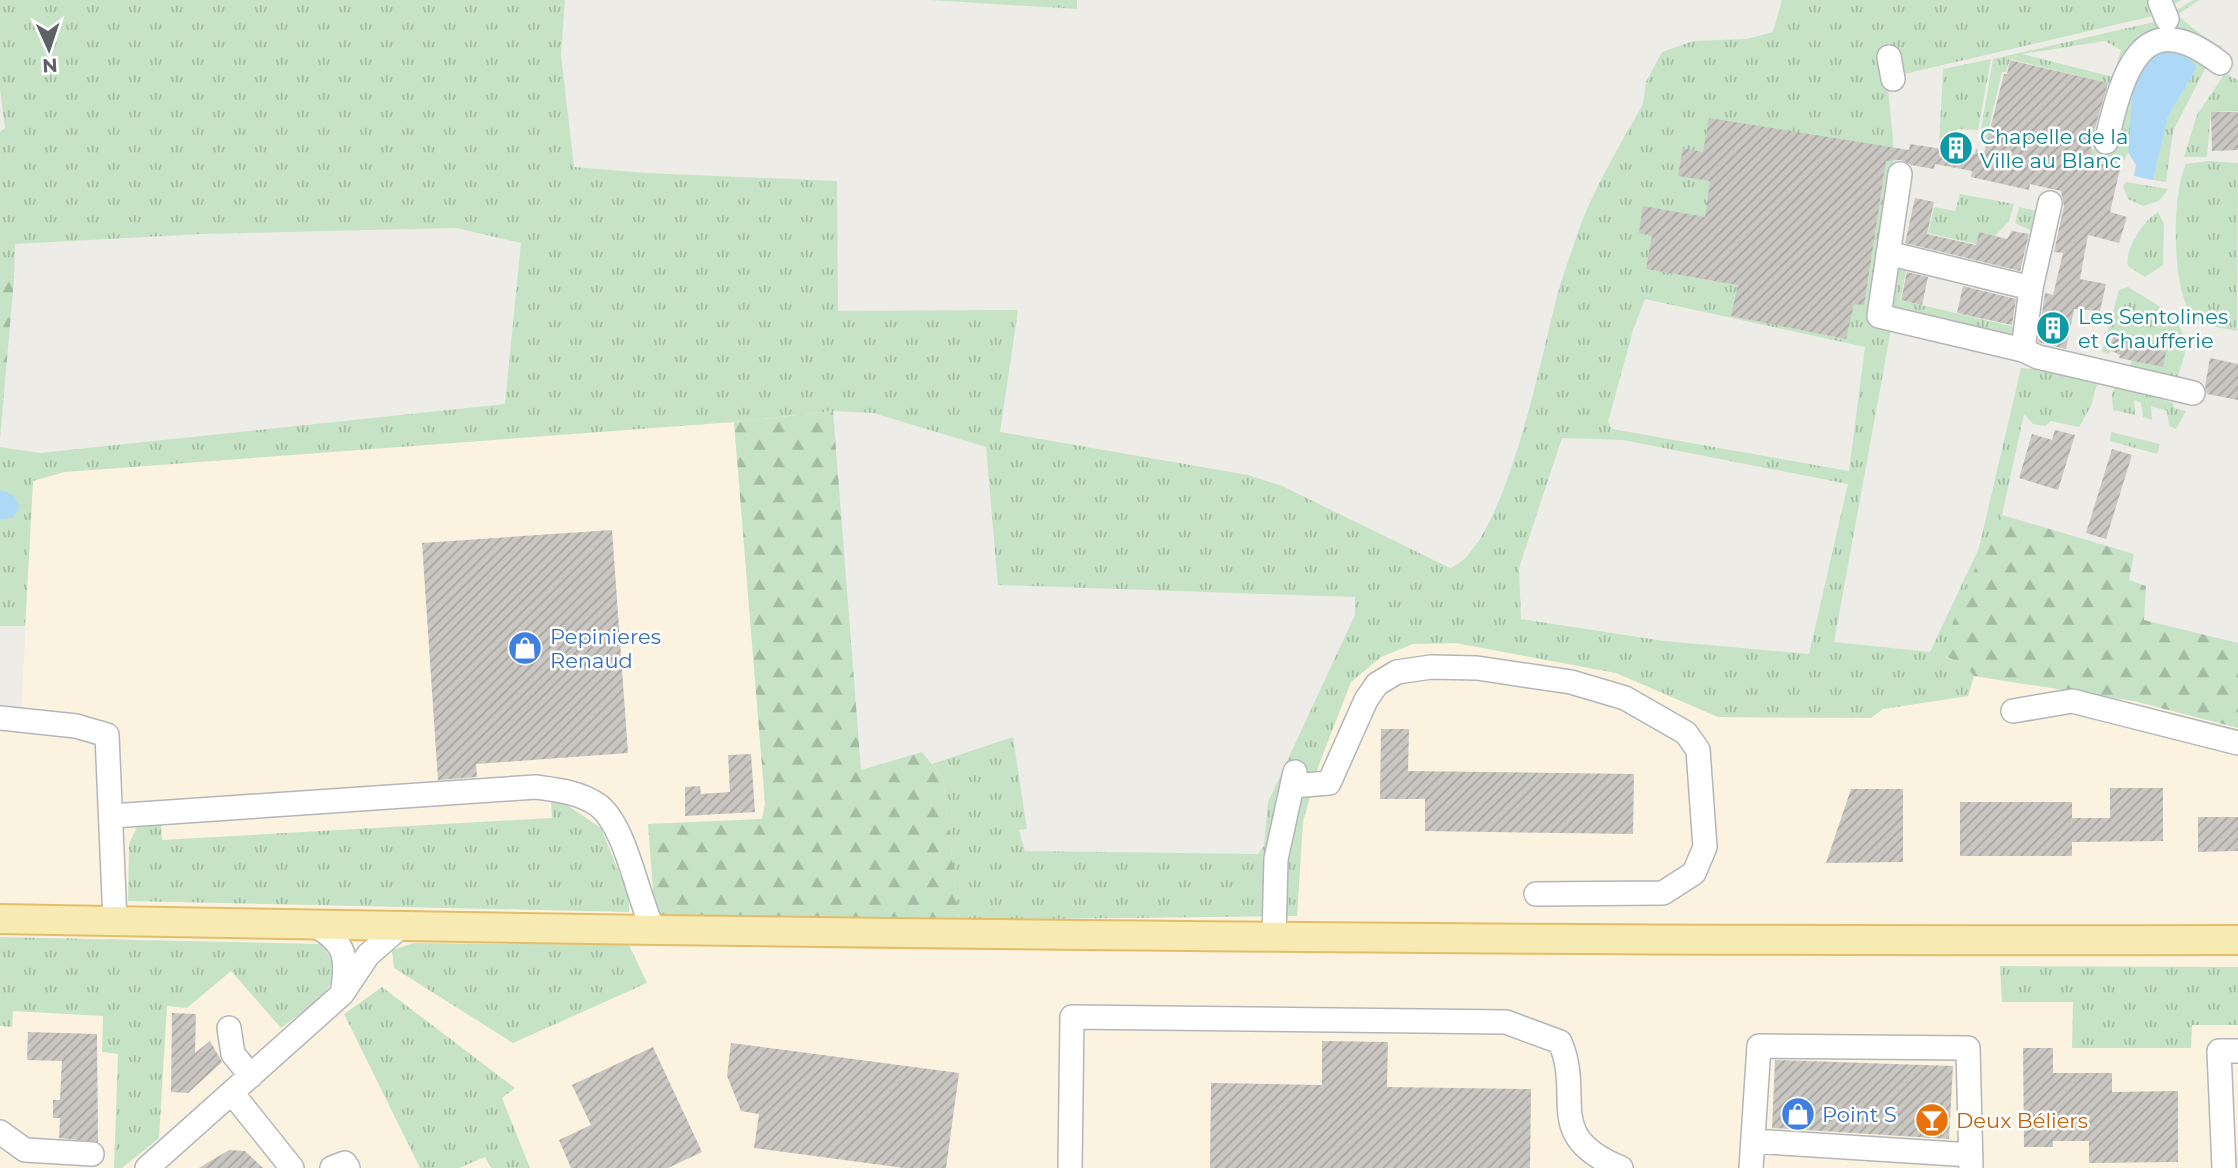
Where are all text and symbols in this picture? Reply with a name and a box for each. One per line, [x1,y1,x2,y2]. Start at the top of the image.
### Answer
north arrow [14,14,84,84]
text: N [42,54,58,77]
place label: Chapelle de la Ville au Blanc [1980,124,2128,173]
building icon: Chapelle de la Ville au Blanc [1937,129,1975,167]
place label: Les Sentolines et Chaufferie [2078,304,2228,353]
building icon: Les Sentolines et Chaufferie [2034,309,2072,347]
place label: Pepinieres Renaud [550,624,661,673]
shop icon: Pepinieres Renaud [506,629,544,667]
shop icon: Point S [1779,1095,1817,1133]
bar icon: Deux Béliers [1913,1101,1951,1139]
place label: Point S [1822,1102,1897,1127]
place label: Deux Béliers [1956,1108,2088,1133]

